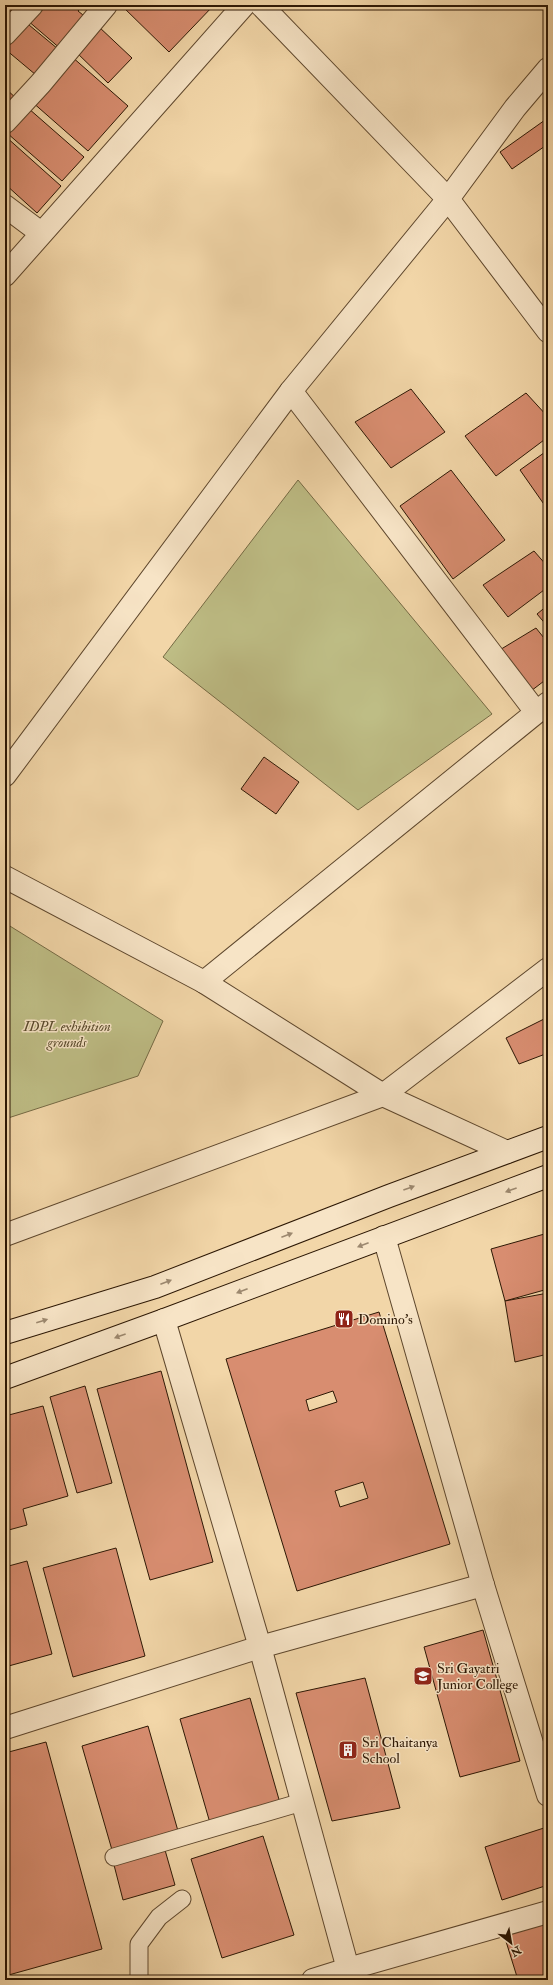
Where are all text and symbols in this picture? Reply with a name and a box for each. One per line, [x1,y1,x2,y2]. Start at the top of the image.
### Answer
park label: IDPL exhibition grounds [22,1018,111,1051]
one-way arrow [403,1185,415,1191]
one-way arrow [505,1187,517,1193]
one-way arrow [282,1232,294,1238]
one-way arrow [357,1242,369,1248]
one-way arrow [161,1279,173,1285]
one-way arrow [235,1288,247,1294]
restaurant icon: Domino's [333,1308,355,1330]
place label: Domino's [358,1311,413,1328]
one-way arrow [37,1318,49,1324]
one-way arrow [114,1334,126,1340]
place label: Sri Gayatri Junior College [436,1660,518,1693]
school or university icon: Sri Gayatri Junior College [412,1665,434,1687]
place label: Sri Chaitanya School [362,1734,438,1767]
building icon: Sri Chaitanya School [337,1739,359,1761]
north arrow [491,1923,531,1963]
text: N [507,1943,524,1960]

